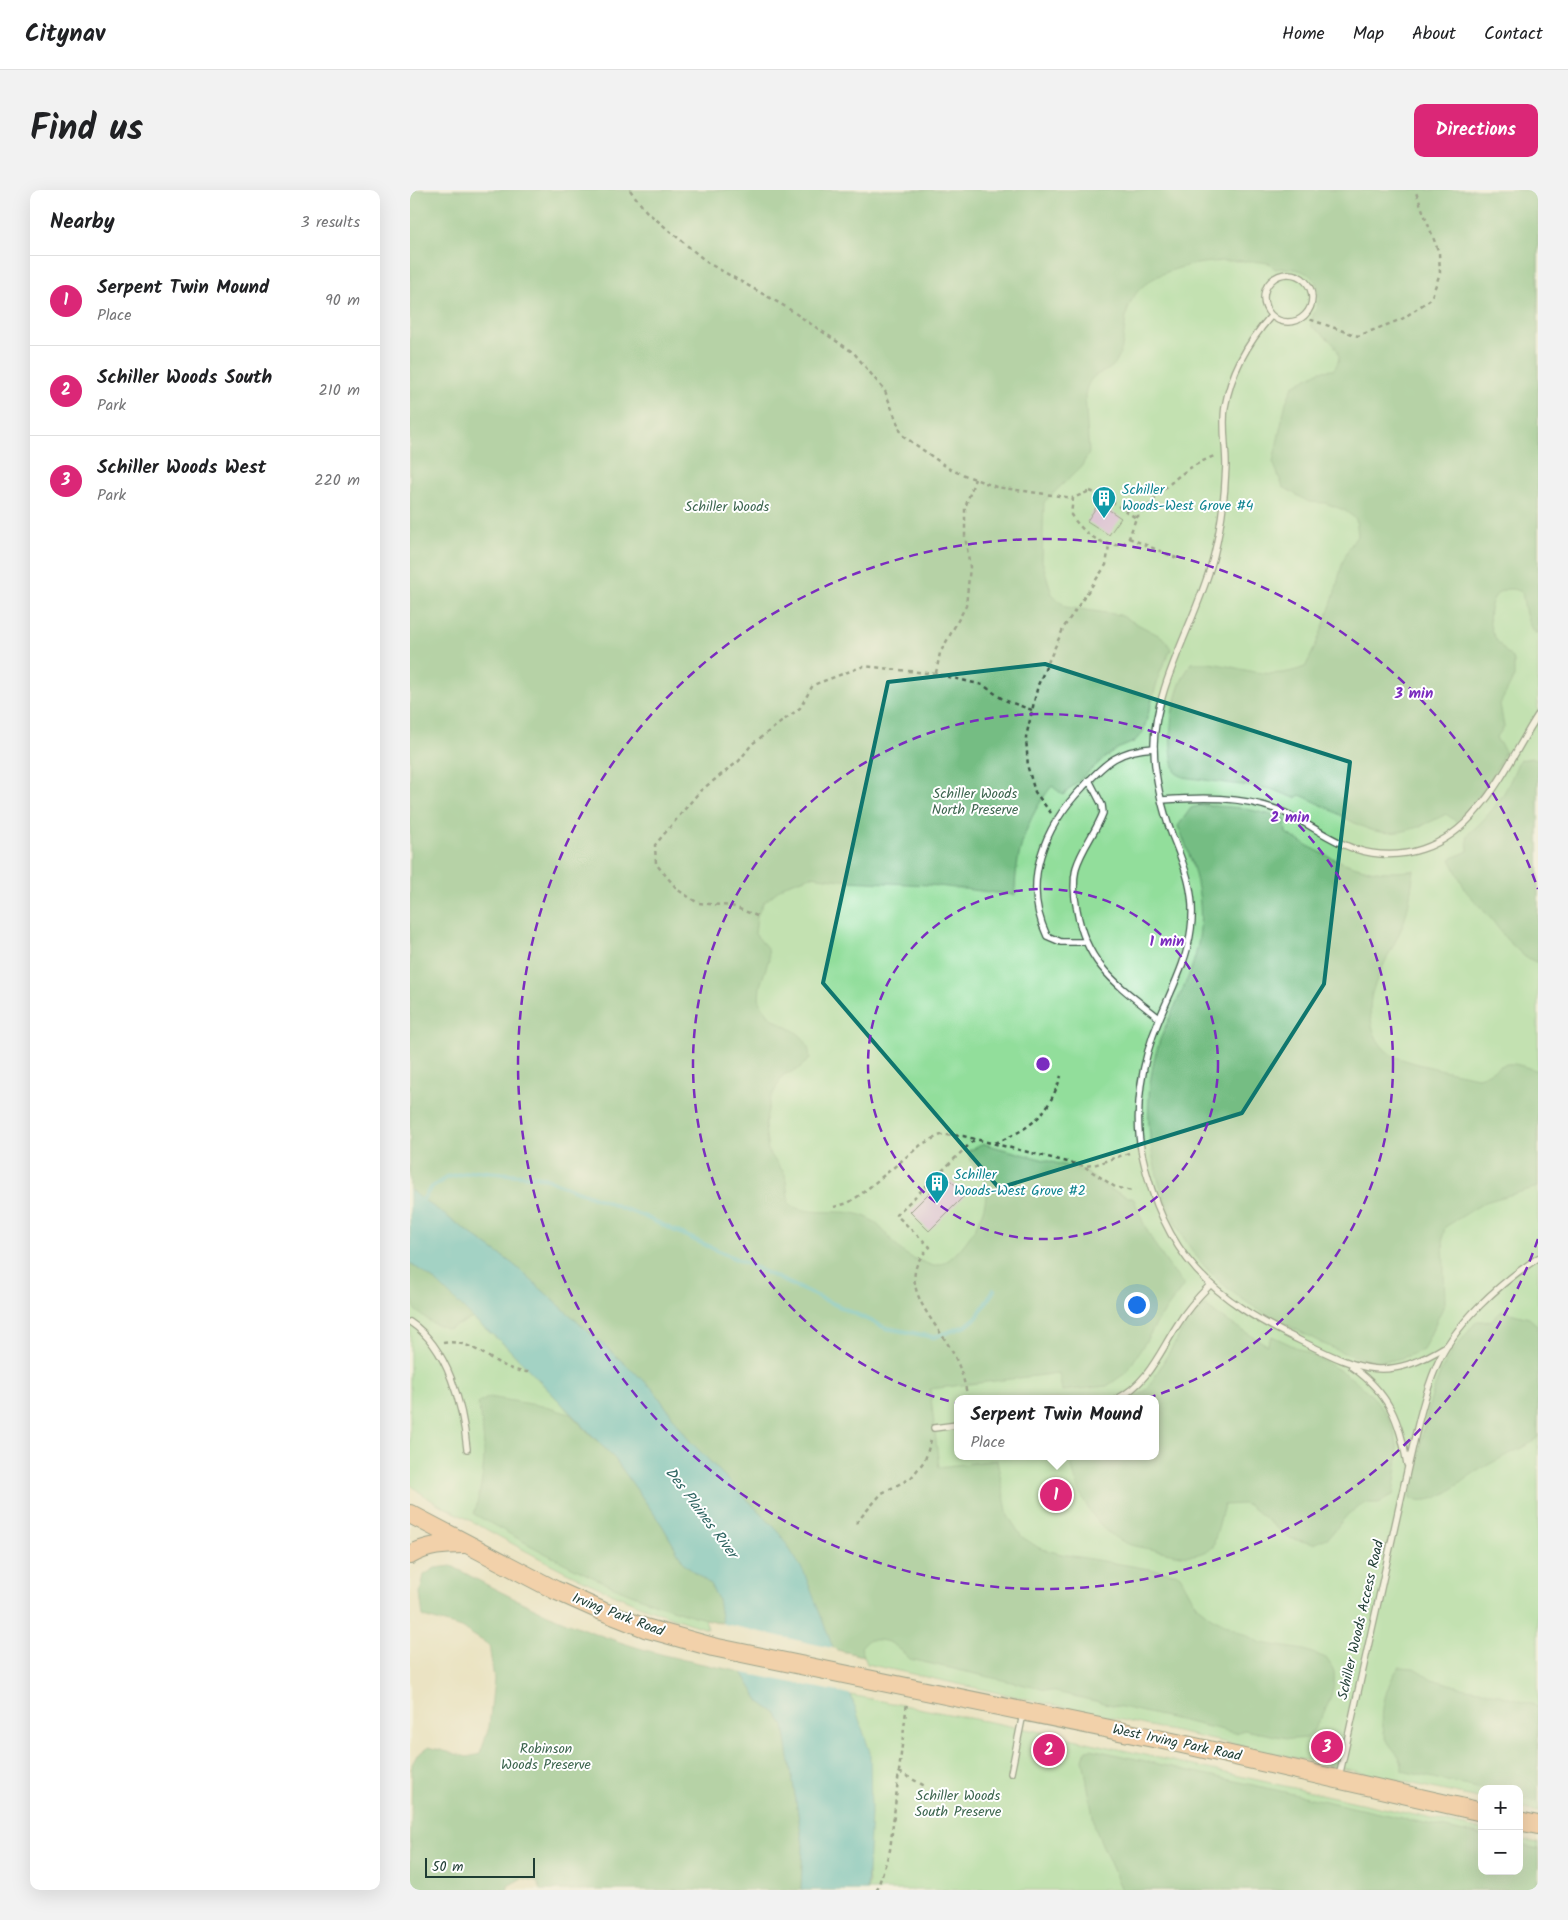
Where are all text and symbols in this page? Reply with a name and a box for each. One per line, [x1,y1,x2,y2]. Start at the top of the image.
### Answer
text: Citynav [25,15,105,54]
text: Home [1282,20,1325,49]
text: Map [1353,20,1384,49]
text: About [1412,20,1456,49]
text: Contact [1484,20,1543,49]
text: Find us [30,102,143,158]
button: Directions [1414,104,1538,157]
text: Nearby [50,206,115,239]
text: 3 results [301,210,360,235]
text: Serpent Twin Mound [97,273,269,303]
text: 1 [64,288,68,313]
text: 90 m [325,288,360,313]
text: Place [97,303,131,328]
text: Schiller Woods South [97,363,272,393]
text: 2 [61,378,71,403]
text: 210 m [319,378,360,403]
text: Park [97,393,126,418]
text: Schiller Woods West [97,453,266,483]
text: 3 [62,468,70,493]
text: 220 m [314,468,360,493]
place label: Schiller Woods-West Grove #4 [1122,479,1254,517]
text: Park [97,483,126,508]
building icon: Schiller Woods-West Grove #4 [1091,485,1117,519]
park label: Schiller Woods [685,496,769,518]
text: 3 min [1394,682,1433,706]
park label: Schiller Woods North Preserve [932,783,1019,821]
text: 2 min [1270,806,1310,830]
text: 1 min [1150,930,1184,954]
centre of rings [1034,1055,1052,1073]
place label: Schiller Woods-West Grove #2 [954,1164,1086,1202]
building icon: Schiller Woods-West Grove #2 [924,1170,950,1204]
your location [1124,1292,1150,1318]
popup [954,1395,1159,1460]
text: Serpent Twin Mound [970,1400,1143,1430]
text: Place [970,1430,1005,1455]
water label: Des Plaines River [659,1462,745,1566]
pin: 1 [1040,1476,1072,1514]
street label: Schiller Woods Access Road [1332,1537,1390,1702]
street label: Irving Park Road [569,1587,668,1643]
street label: West Irving Park Road [1111,1719,1244,1768]
pin: 3 [1311,1728,1343,1766]
pin: 2 [1033,1731,1065,1769]
park label: Robinson Woods Preserve [501,1738,592,1776]
park label: Schiller Woods South Preserve [915,1785,1002,1823]
map controls [1478,1785,1523,1875]
button: + [1478,1785,1523,1830]
button: − [1478,1830,1523,1875]
scale bar [425,1855,535,1878]
text: 50 m [432,1856,463,1878]

